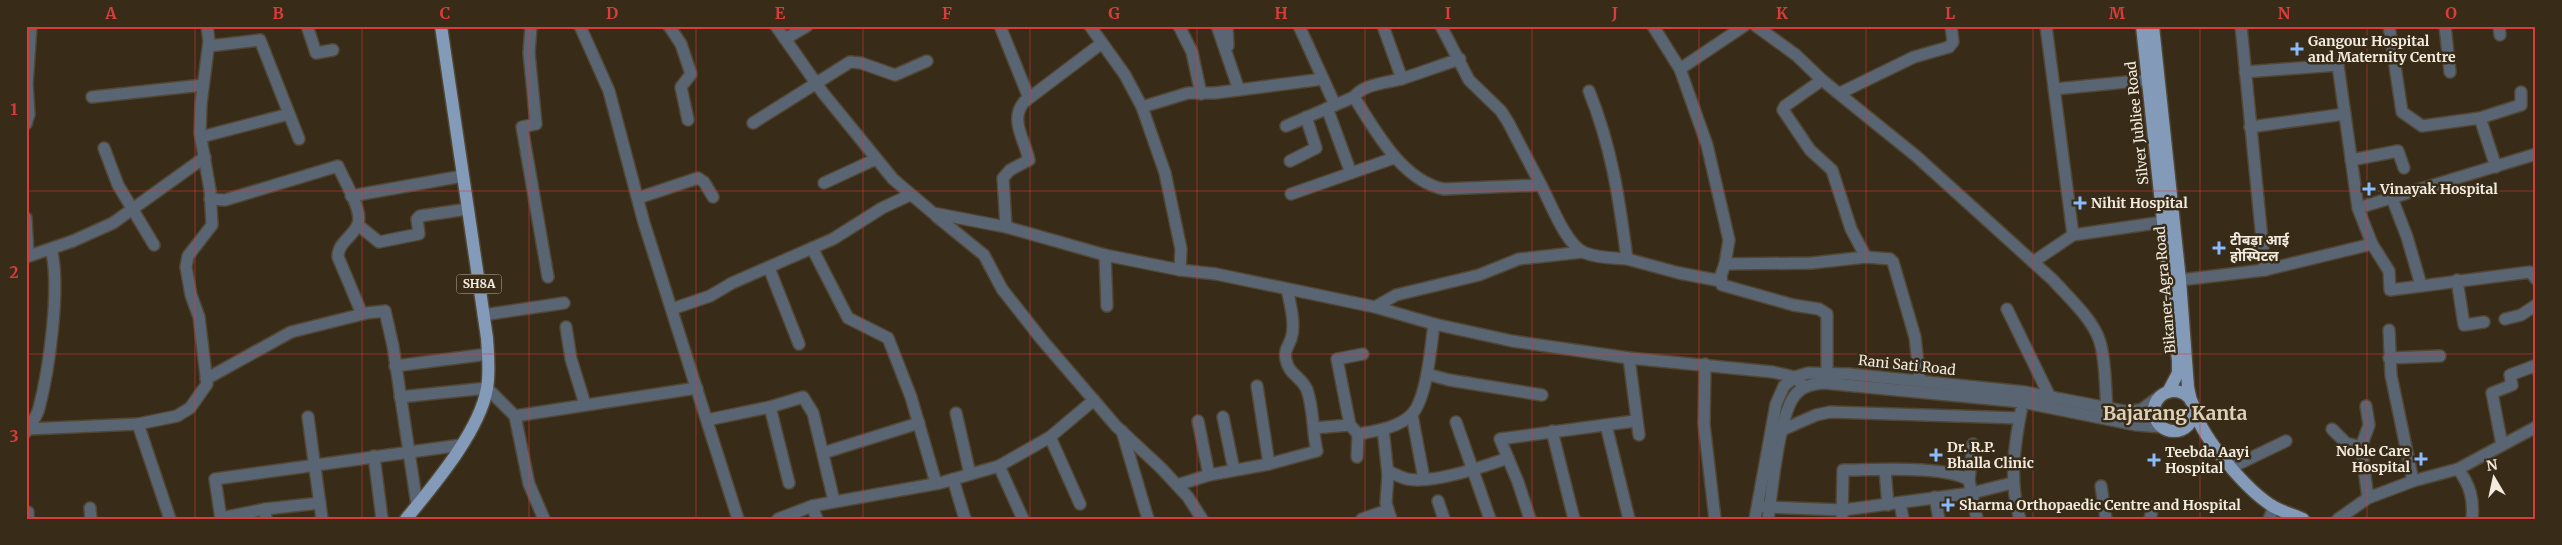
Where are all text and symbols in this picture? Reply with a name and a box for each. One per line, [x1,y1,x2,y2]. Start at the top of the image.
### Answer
text: A [104,3,117,23]
text: B [272,3,284,23]
text: C [440,3,450,23]
text: D [606,3,618,23]
text: E [775,3,786,23]
text: F [942,3,952,23]
text: G [1108,3,1120,23]
text: H [1274,3,1288,23]
text: I [1445,3,1451,23]
text: J [1611,3,1618,23]
text: K [1776,3,1788,23]
text: L [1945,3,1955,23]
text: M [2109,3,2126,23]
text: N [2278,3,2291,23]
text: O [2445,3,2457,23]
place label: Gangour Hospital and Maternity Centre [2308,32,2456,66]
marker: Gangour Hospital and Maternity Centre [2290,42,2304,56]
street label: Silver Jubliee Road [2122,60,2152,186]
text: 1 [10,99,18,119]
place label: Vinayak Hospital [2379,180,2498,198]
marker: Vinayak Hospital [2362,182,2376,196]
place label: Nihit Hospital [2091,194,2188,212]
marker: Nihit Hospital [2073,196,2087,210]
street label: Bikaner-Agra Road [2150,225,2180,354]
place label: टीबड़ा आई होस्पिटल [2230,231,2290,265]
marker: टीबड़ा आई होस्पिटल [2212,241,2226,255]
text: 2 [9,262,19,282]
road number: SH8A [456,274,502,294]
street label: Rani Sati Road [1857,351,1957,379]
district label: Bajarang Kanta [2103,401,2248,425]
text: 3 [9,426,19,446]
place label: Dr. R.P. Bhalla Clinic [1947,438,2034,472]
place label: Noble Care Hospital [2336,442,2410,476]
place label: Teebda Aayi Hospital [2165,443,2249,477]
marker: Dr. R.P. Bhalla Clinic [1929,448,1943,462]
marker: Noble Care Hospital [2414,452,2428,466]
north arrow [2470,452,2520,502]
marker: Teebda Aayi Hospital [2147,453,2161,467]
text: N [2485,455,2499,475]
place label: Sharma Orthopaedic Centre and Hospital [1959,496,2241,514]
marker: Sharma Orthopaedic Centre and Hospital [1941,498,1955,512]

